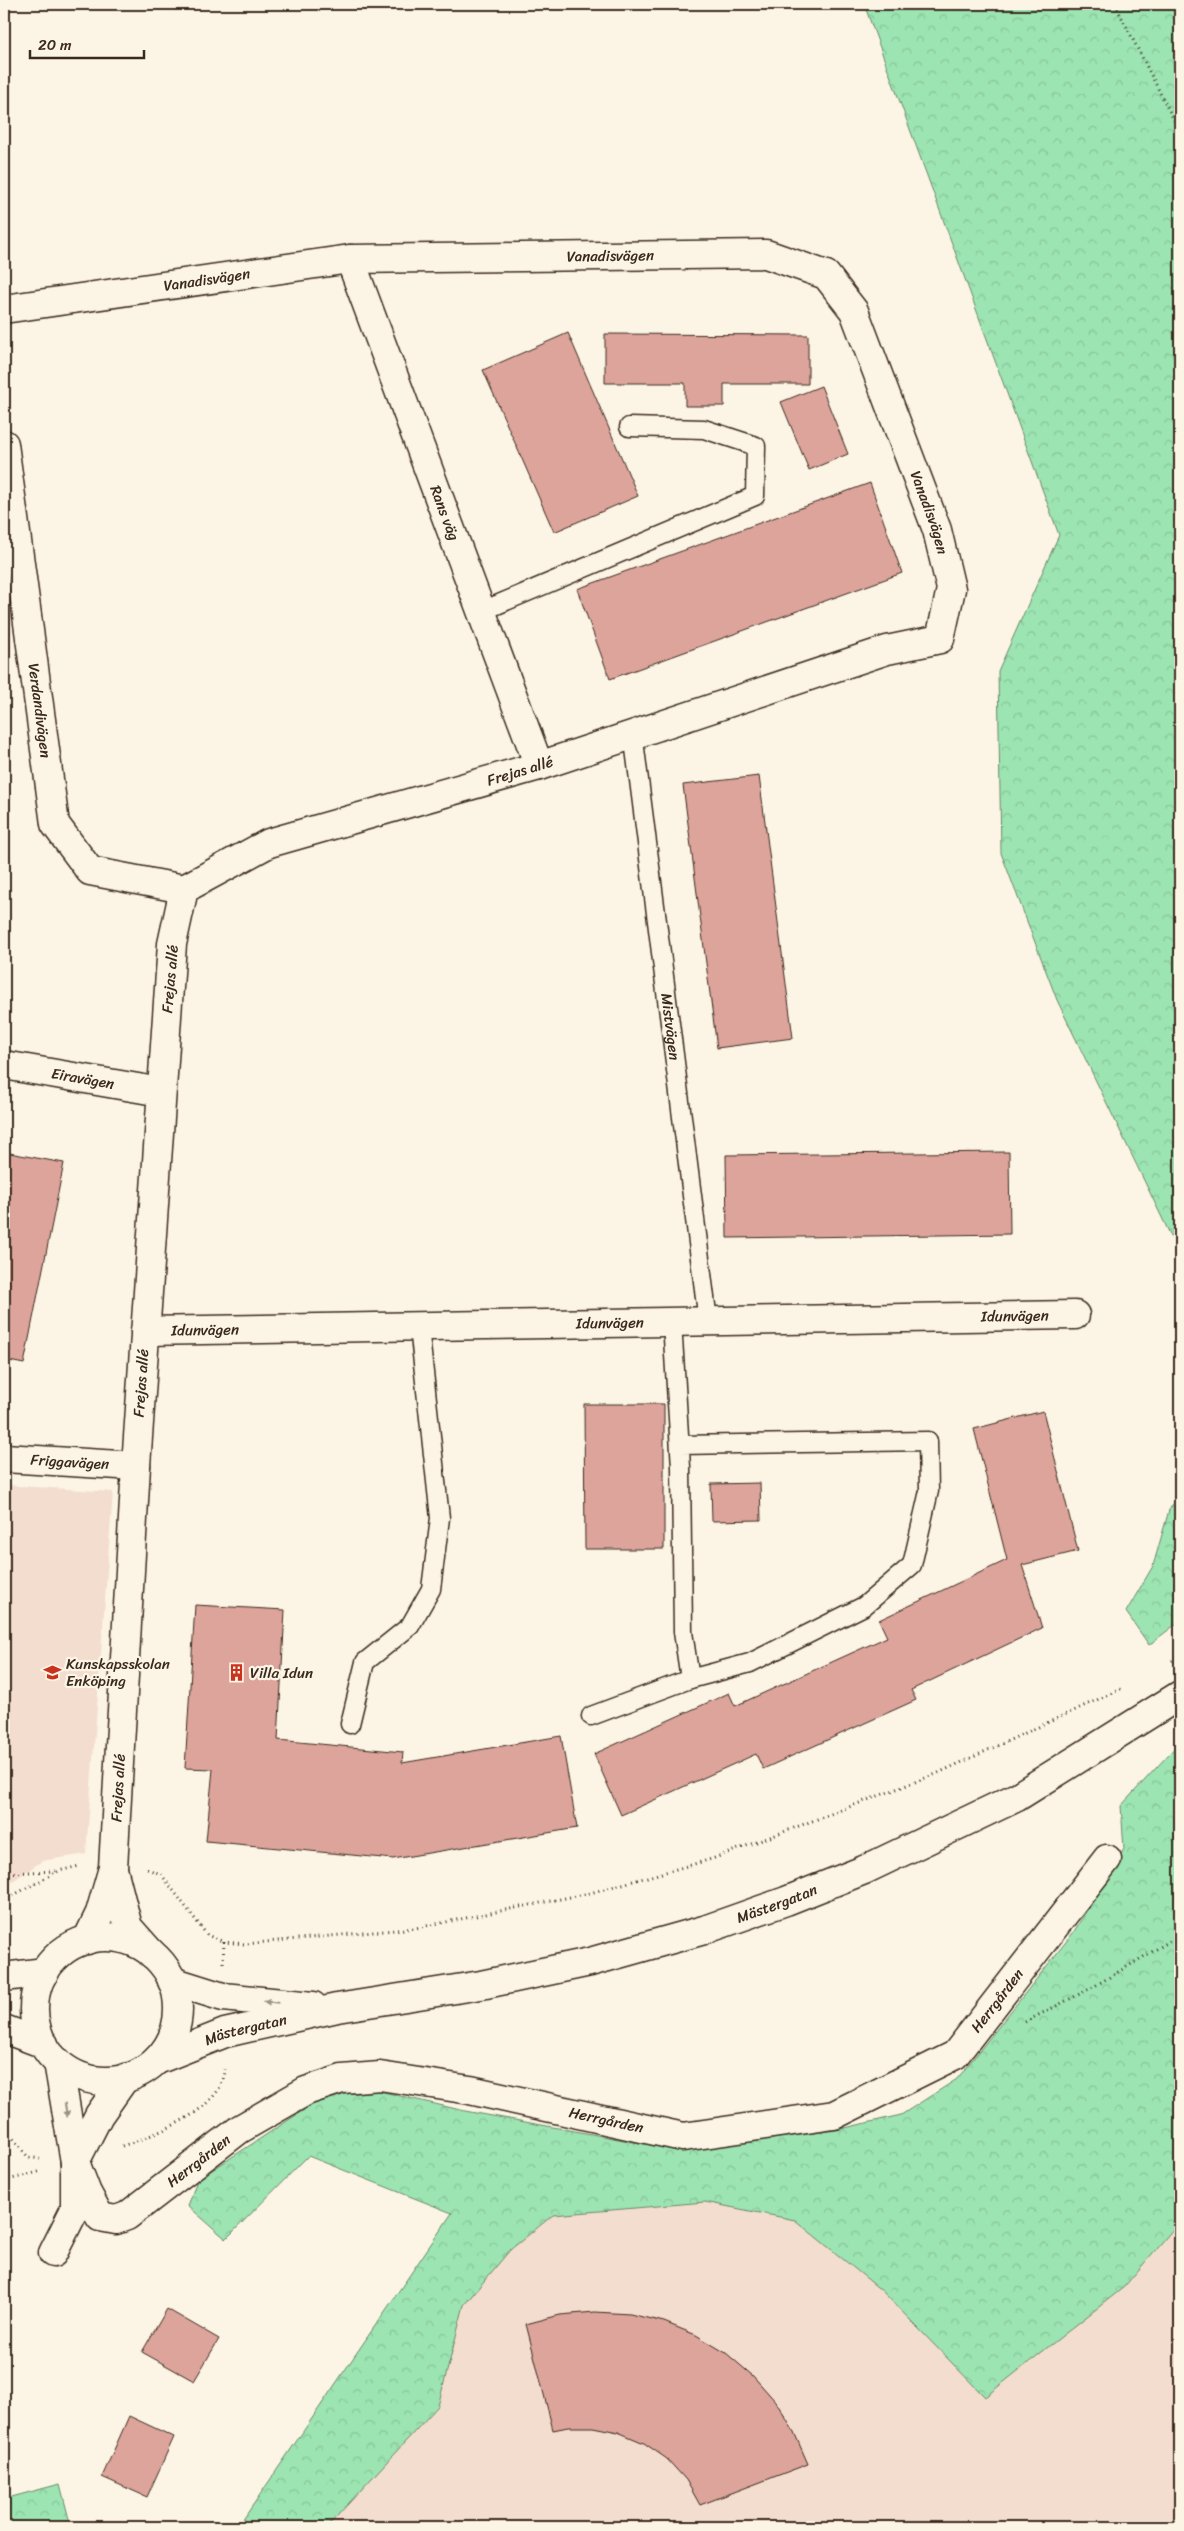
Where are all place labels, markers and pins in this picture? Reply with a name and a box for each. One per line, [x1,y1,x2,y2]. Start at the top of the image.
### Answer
place label: Kunskapsskolan Enköping [66,1651,170,1694]
place label: Villa Idun [250,1660,313,1686]
school or university icon: Kunskapsskolan Enköping [42,1663,62,1683]
building icon: Villa Idun [226,1663,246,1683]

